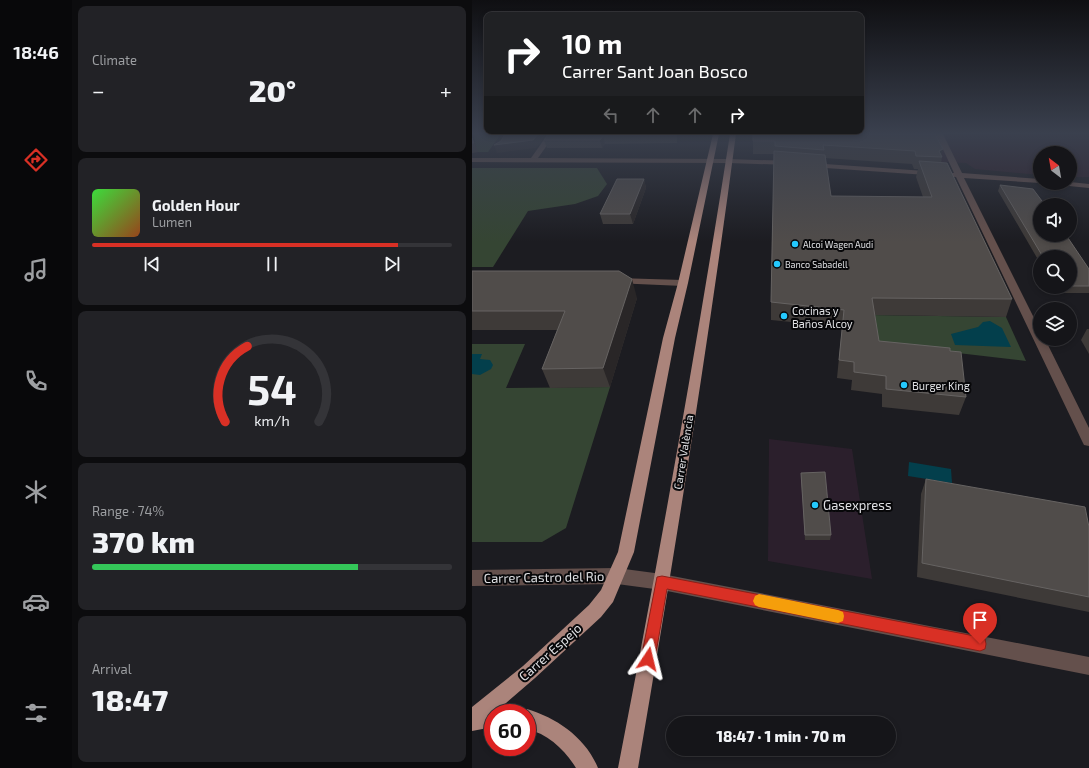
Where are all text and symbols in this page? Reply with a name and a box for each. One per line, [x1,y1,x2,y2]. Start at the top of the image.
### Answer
text: 10 m [562,26,622,60]
icon: right [496,28,548,80]
text: 18:46 [13,41,59,63]
text: Climate [92,52,137,68]
text: Carrer Sant Joan Bosco [562,60,748,82]
text: 20° [249,72,296,108]
text: − [92,77,105,103]
text: + [440,77,452,103]
icon: left [600,104,622,126]
icon: ahead [642,104,664,126]
icon: ahead [684,104,706,126]
icon: right [726,104,748,126]
icon: directions [22,146,50,174]
north arrow [1033,146,1077,190]
map controls [1033,146,1077,346]
text: Golden Hour [152,196,240,214]
button: sound [1033,198,1077,242]
text: Lumen [152,214,192,230]
marker: Alcoi Wagen Audi [790,239,800,249]
place label: Alcoi Wagen Audi [803,239,873,250]
button: search [1033,250,1077,294]
icon: previous [141,253,163,275]
icon: pause [261,253,283,275]
icon: next [381,253,403,275]
icon: music [22,256,50,284]
marker: Banco Sabadell [772,259,782,269]
place label: Banco Sabadell [785,259,848,270]
button: layers [1033,302,1077,346]
place label: Cocinas y Baños Alcoy [792,304,853,330]
marker: Cocinas y Baños Alcoy [779,311,789,321]
text: 54 [247,363,297,413]
icon: phone [22,367,50,395]
place label: Burger King [912,379,970,392]
marker: Burger King [899,380,909,390]
text: km/h [254,412,290,429]
street label: Carrer València [671,414,695,490]
icon: climate [22,478,50,506]
place label: Gasexpress [823,497,892,513]
marker: Gasexpress [810,500,820,510]
text: Range · 74% [92,503,164,519]
text: 370 km [92,523,195,559]
street label: Carrer Castro del Rio [484,568,604,586]
icon: car [22,588,50,616]
pin [963,603,997,644]
icon: arrive [969,609,991,631]
street label: Carrer Espejo [515,620,585,684]
position arrow [627,638,669,680]
text: Arrival [92,661,132,677]
text: 18:47 [92,681,168,717]
icon: filters [22,699,50,727]
speed limit sign: 60 [484,704,536,756]
text: 18:47 · 1 min · 70 m [716,727,846,745]

